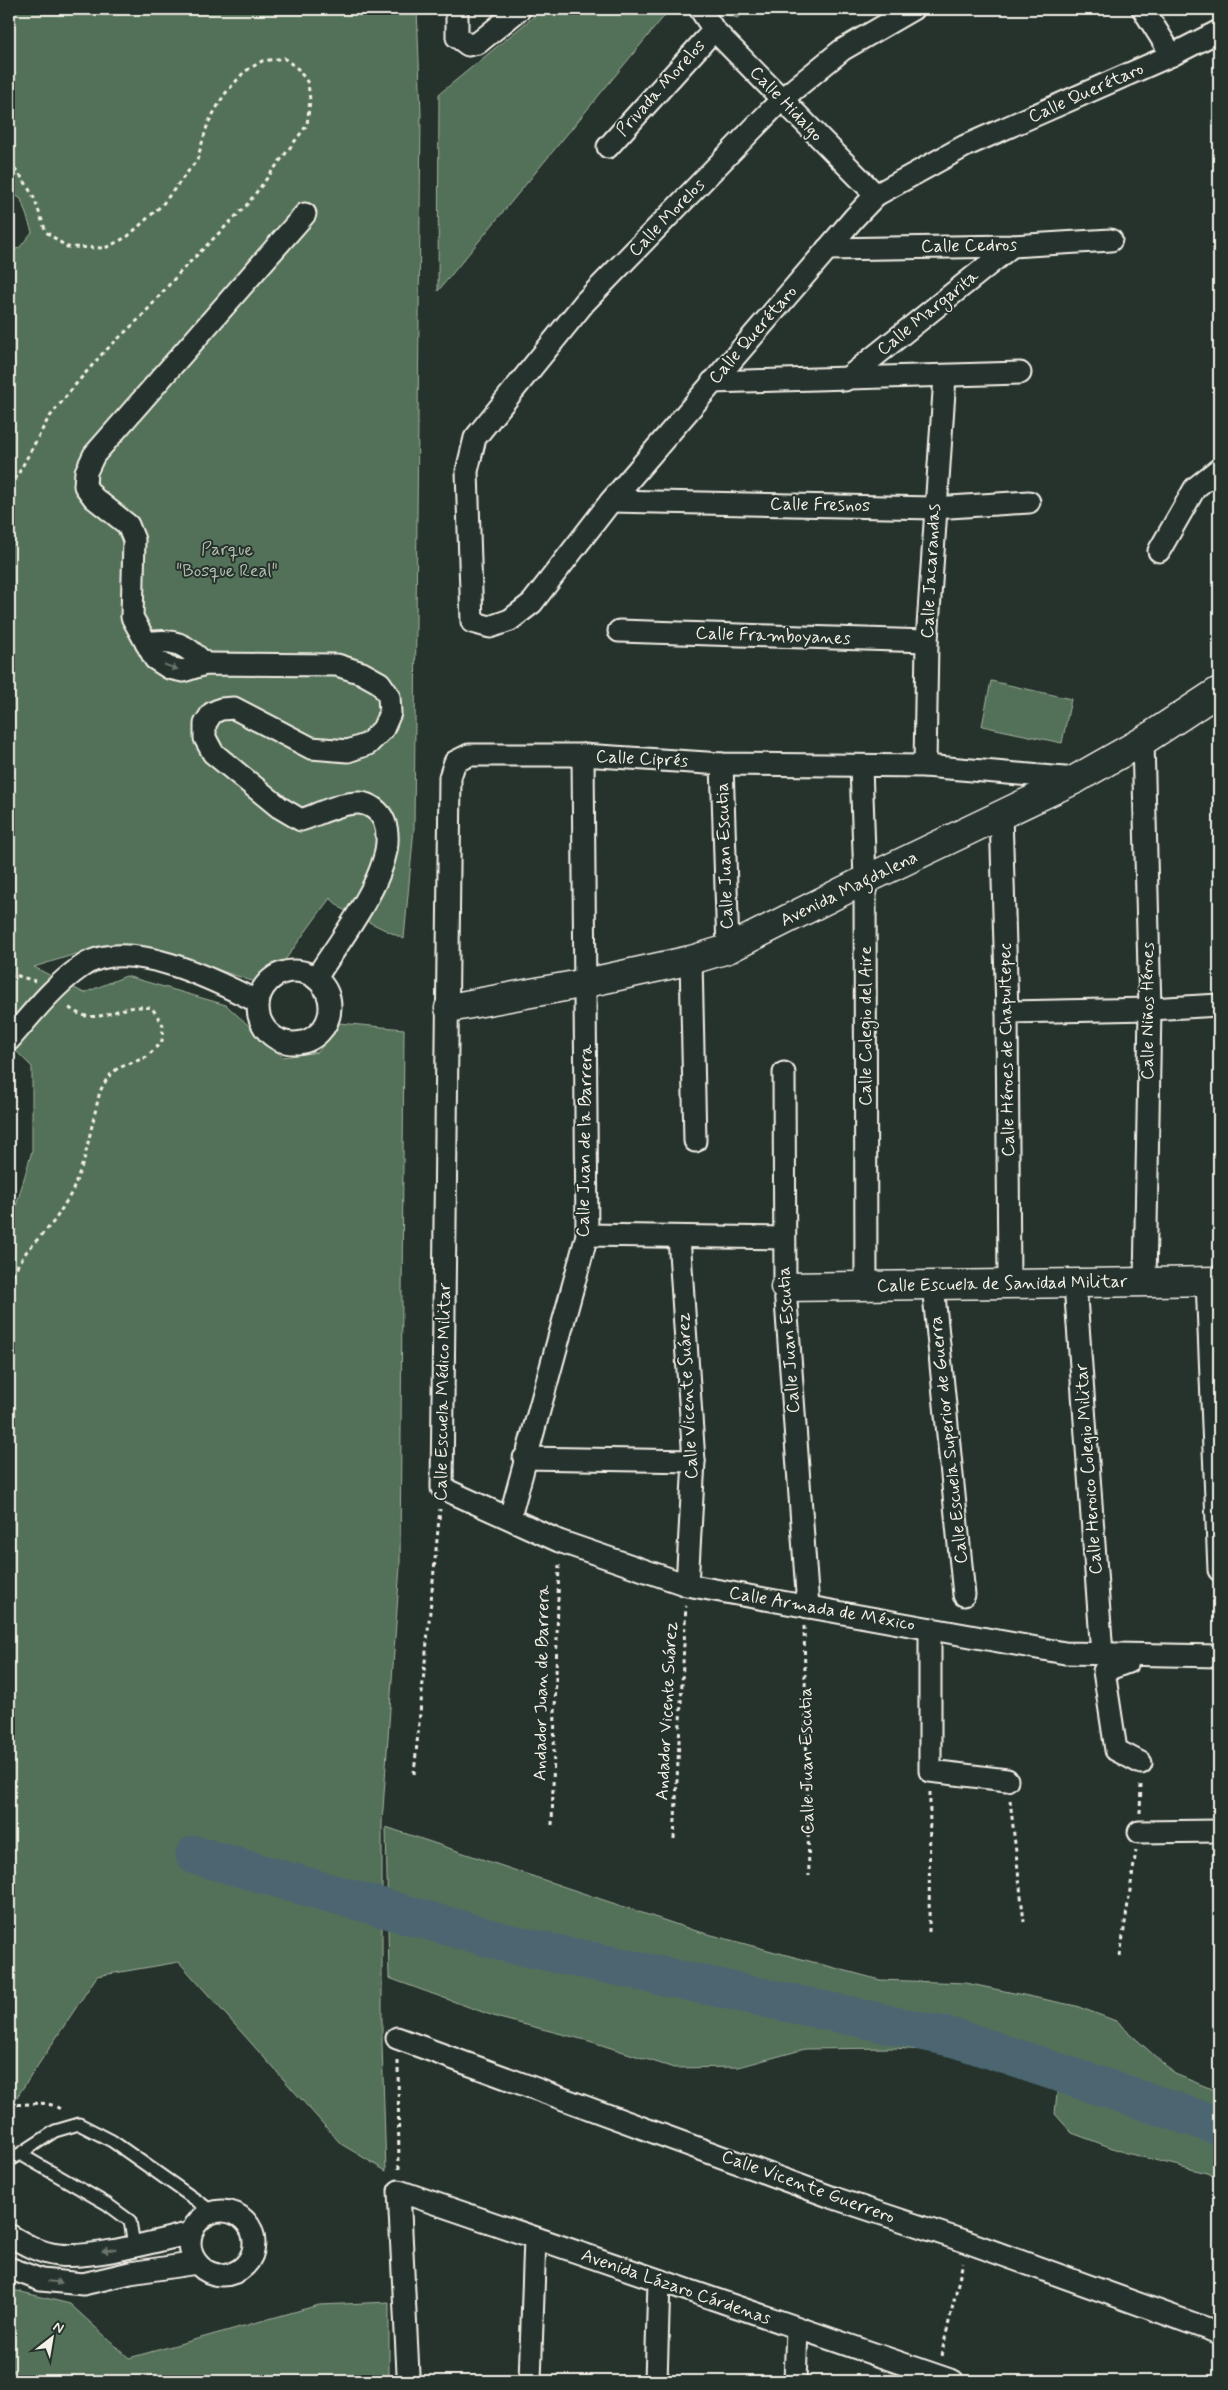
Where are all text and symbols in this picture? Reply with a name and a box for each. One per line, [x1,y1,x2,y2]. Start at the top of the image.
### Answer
street label: Privada Morelos [611,34,711,142]
street label: Calle Querétaro [1025,57,1147,129]
street label: Calle Hidalgo [744,61,828,147]
street label: Calle Morelos [624,174,711,262]
street label: Calle Cedros [921,233,1017,259]
street label: Calle Margarita [872,264,985,362]
street label: Calle Querétaro [703,280,803,390]
street label: Calle Fresnos [770,492,870,518]
street label: Calle Jacarandas [915,503,947,639]
park label: Parque "Bosque Real" [176,538,278,583]
street label: Calle Framboyanes [695,621,851,651]
one-way arrow [164,663,179,671]
street label: Calle Ciprés [595,745,689,773]
street label: Calle Juan Escutia [710,782,740,930]
street label: Avenida Magdalena [776,845,923,935]
street label: Calle Niños Héroes [1136,942,1160,1080]
street label: Calle Héroes de Chapultepec [993,943,1021,1157]
street label: Calle Colegio del Aire [854,946,879,1106]
street label: Calle Juan de la Barrera [571,1044,599,1238]
street label: Calle Juan Escutia [772,1266,806,1414]
street label: Calle Escuela de Sanidad Militar [876,1270,1128,1298]
street label: Calle Escuela Médico Militar [429,1282,457,1501]
street label: Calle Vicente Suárez [672,1312,704,1480]
street label: Calle Escuela Superior de Guerra [924,1315,974,1565]
street label: Calle Heroico Colegio Militar [1070,1362,1108,1576]
street label: Calle Armada de México [727,1581,917,1637]
street label: Andador Juan de Barrera [528,1585,556,1781]
street label: Andador Vicente Suárez [650,1621,684,1801]
street label: Calle Juan Escutia [794,1687,820,1835]
street label: Calle Vicente Guerrero [718,2144,898,2230]
street label: Avenida Lázaro Cárdenas [578,2243,774,2331]
one-way arrow [101,2246,117,2254]
one-way arrow [47,2278,63,2286]
north arrow [28,2312,78,2362]
text: N [50,2318,67,2338]

